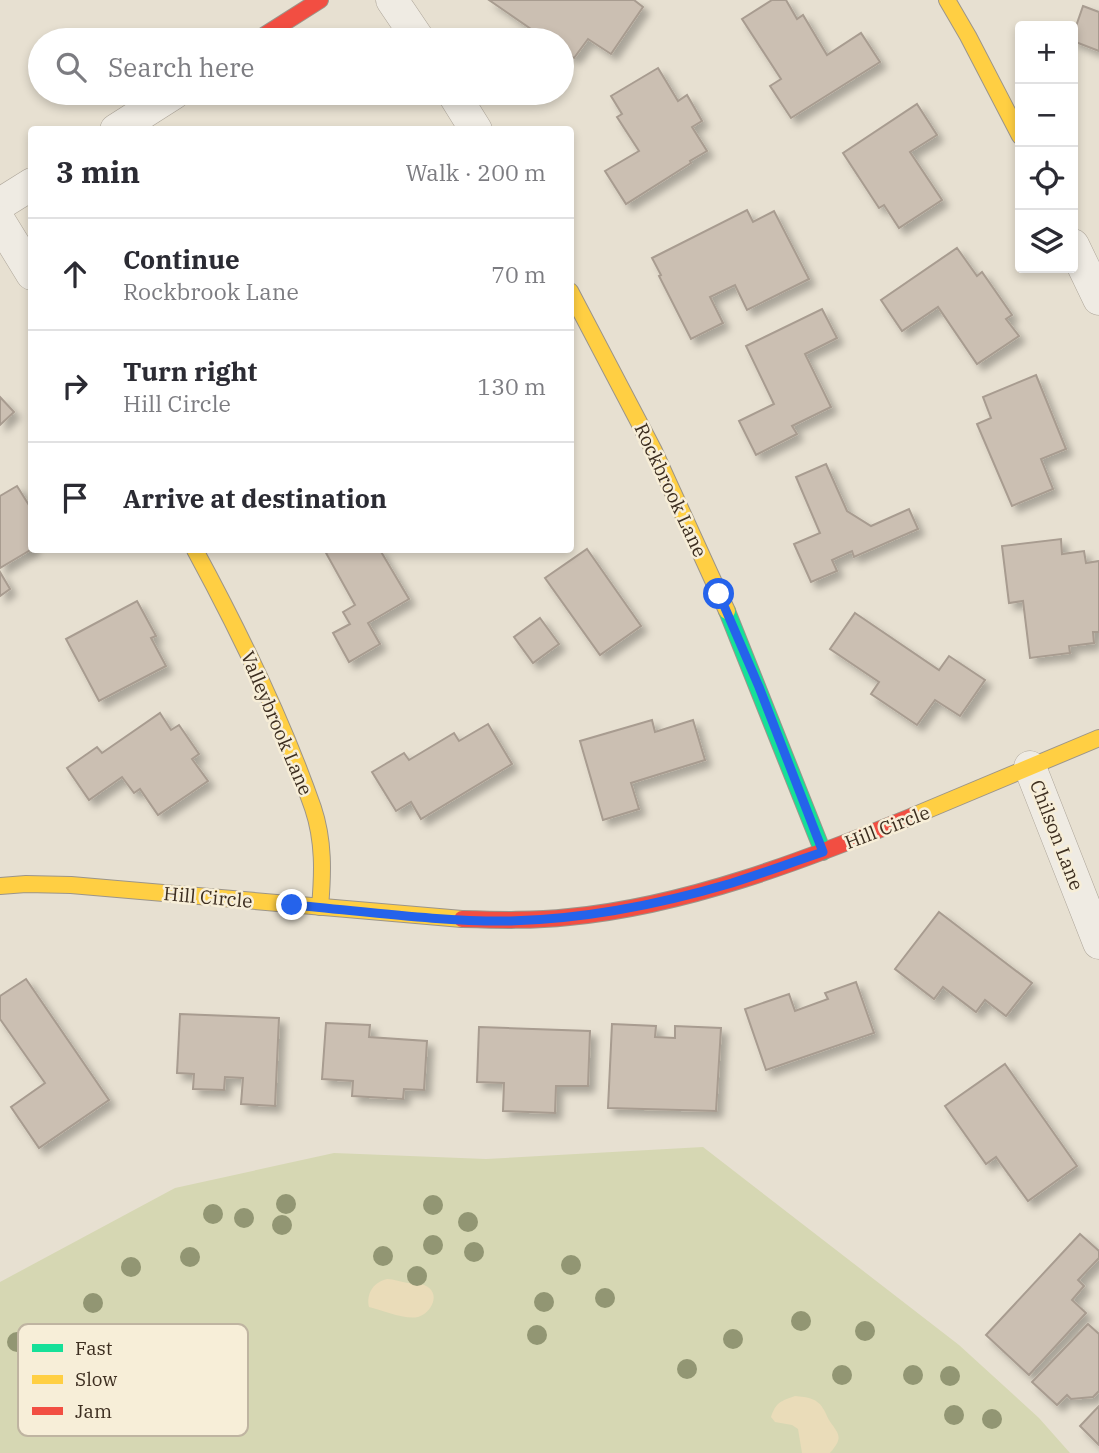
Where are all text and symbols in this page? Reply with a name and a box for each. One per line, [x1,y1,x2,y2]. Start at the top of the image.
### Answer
map controls [1015,21,1078,273]
button: + [1015,21,1078,84]
search box [28,28,574,105]
icon: search [52,48,90,86]
text: Search here [108,50,254,84]
button: − [1015,84,1078,147]
button: locate [1015,147,1078,210]
text: 3 min [56,152,140,191]
text: Walk · 200 m [405,157,546,187]
button: layers [1015,210,1078,273]
text: Continue [123,242,240,276]
icon: ahead [56,255,94,293]
text: 70 m [491,259,546,289]
text: Rockbrook Lane [123,276,299,306]
text: Turn right [123,354,257,388]
icon: right [56,367,94,405]
text: 130 m [477,371,546,401]
text: Hill Circle [123,388,231,418]
street label: Rockbrook Lane [629,419,713,561]
icon: arrive [56,479,94,517]
text: Arrive at destination [123,481,387,515]
route start [703,578,734,609]
street label: Valleybrook Lane [236,647,318,799]
street label: Chilson Lane [1025,776,1089,894]
street label: Hill Circle [841,800,933,854]
street label: Hill Circle [163,881,253,913]
route end [276,889,307,920]
legend [18,1324,248,1436]
text: Fast [75,1336,113,1360]
text: Slow [75,1367,117,1391]
text: Jam [75,1399,112,1423]

